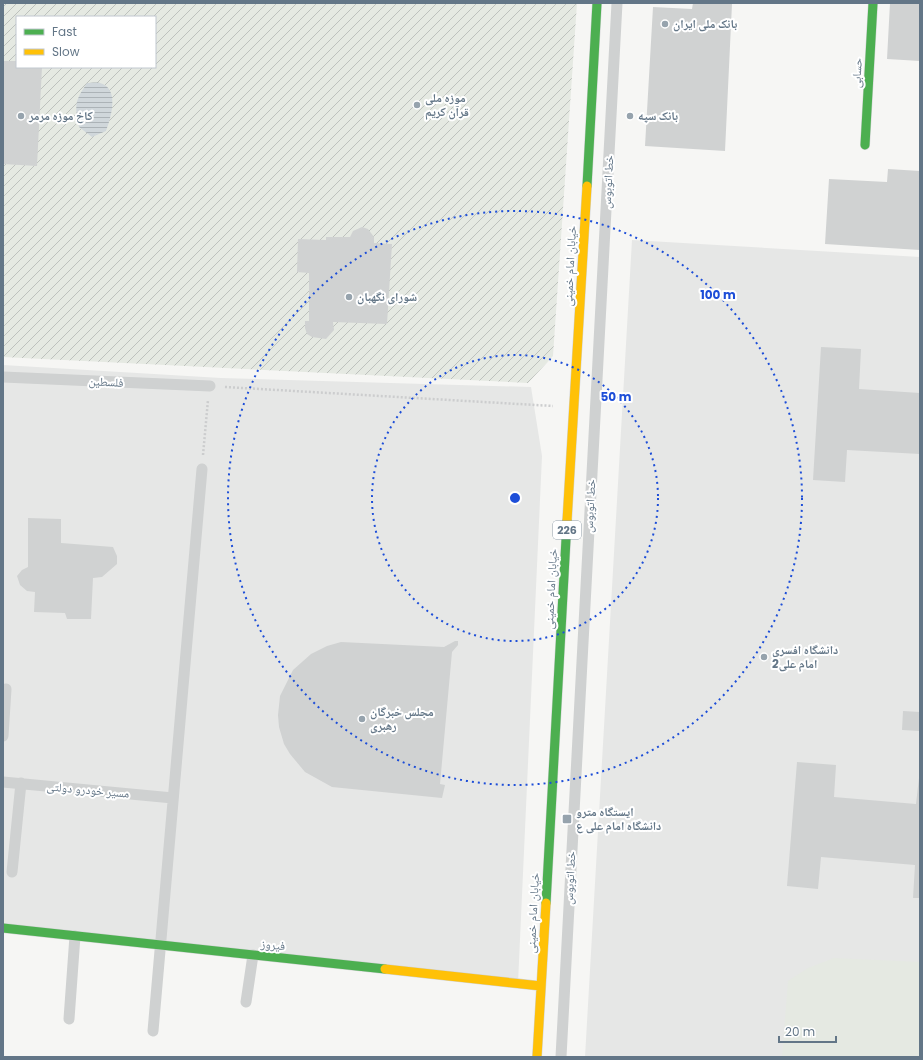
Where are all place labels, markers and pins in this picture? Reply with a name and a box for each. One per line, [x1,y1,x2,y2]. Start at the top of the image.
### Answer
place label: بانک ملی ایران [673,15,737,32]
marker: بانک ملی ایران [660,19,670,29]
place label: موزه ملی قرآن کریم [425,89,469,120]
marker: موزه ملی قرآن کریم [412,100,422,110]
place label: کاخ موزه مرمر [28,107,93,124]
place label: بانک سپه [638,107,678,124]
marker: کاخ موزه مرمر [16,111,26,121]
marker: بانک سپه [625,111,635,121]
place label: شورای نگهبان [357,288,417,305]
marker: شورای نگهبان [344,292,354,302]
centre of rings [508,491,522,505]
place label: دانشگاه افسری امام علی2 [772,641,838,672]
marker: دانشگاه افسری امام علی2 [759,652,769,662]
place label: مجلس خبرگان رهبری [370,703,434,734]
marker: مجلس خبرگان رهبری [357,714,367,724]
place label: ایستگاه مترو دانشگاه امام علی ع [576,803,661,834]
marker: ایستگاه مترو دانشگاه امام علی ع [561,813,573,825]

